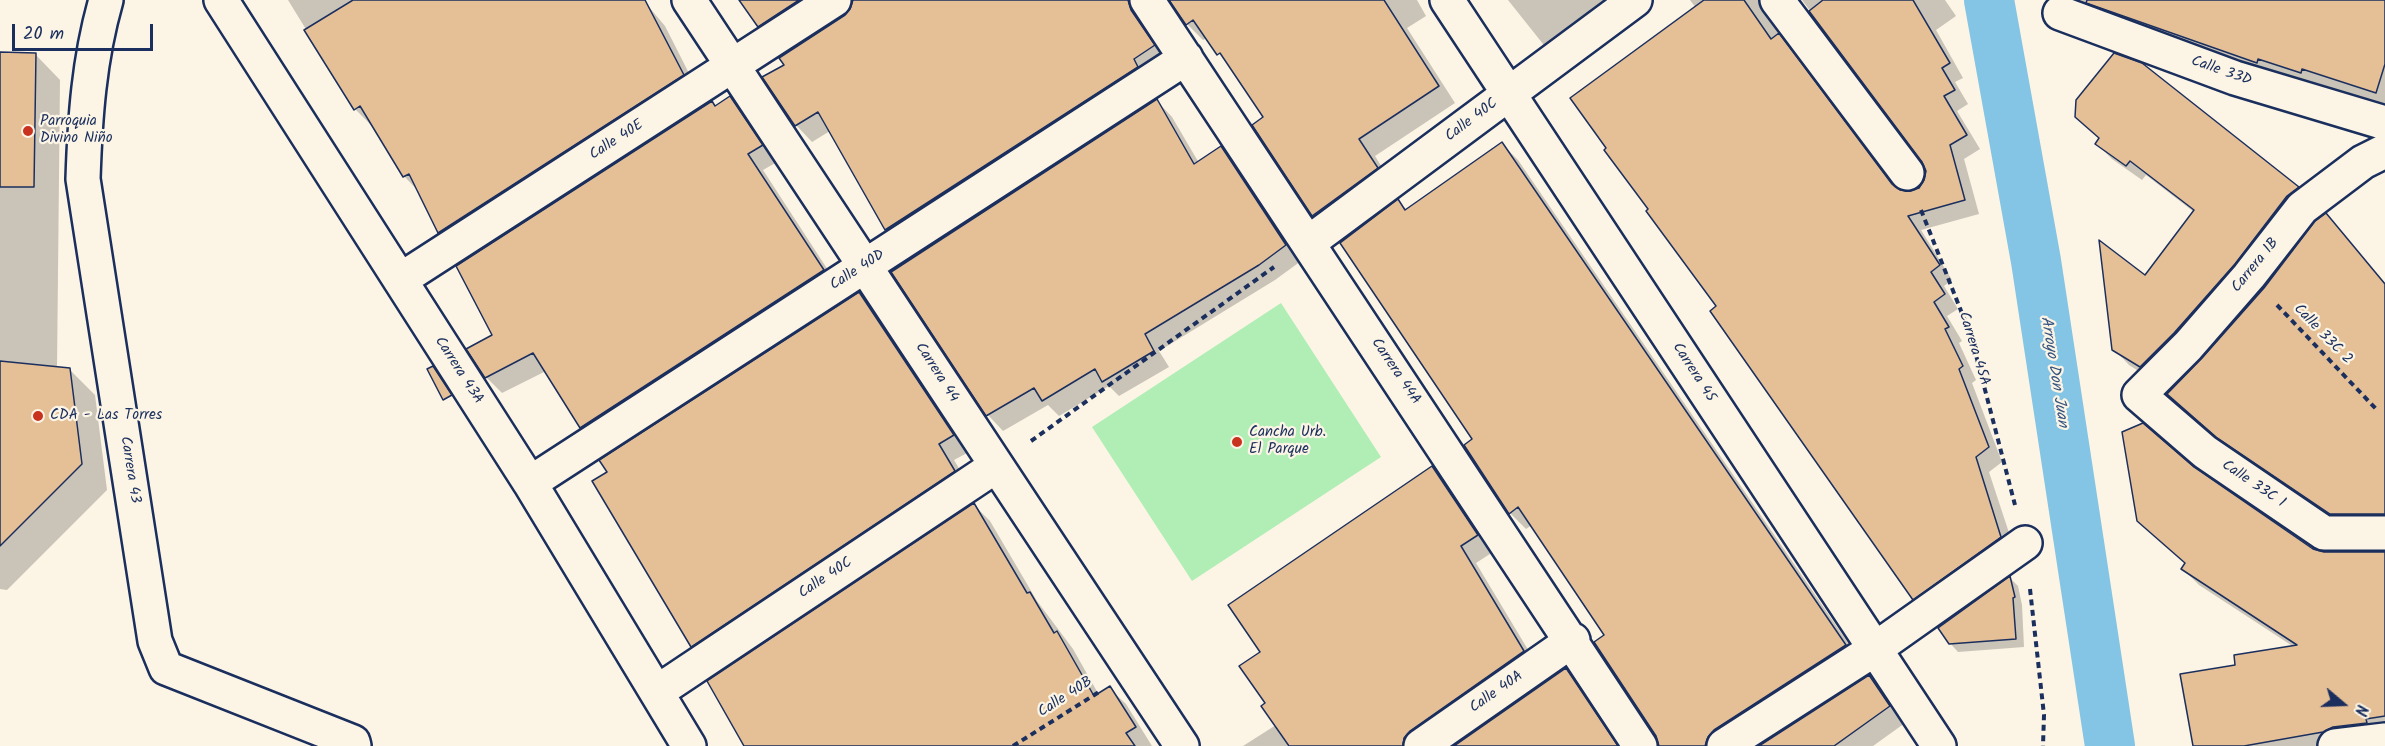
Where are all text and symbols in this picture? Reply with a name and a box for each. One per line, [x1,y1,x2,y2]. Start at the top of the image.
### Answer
scale bar [15,12,156,50]
text: 20 m [23,20,64,49]
street label: Calle 33D [2188,53,2254,91]
street label: Calle 40C [1442,95,1502,147]
place label: Parroquia Divino Niño [40,113,112,148]
street label: Calle 40E [587,117,647,165]
marker: Parroquia Divino Niño [21,124,35,138]
street label: Carrera 1B [2229,235,2283,297]
street label: Calle 40D [827,247,889,295]
street label: Calle 33C 2 [2289,301,2355,369]
street label: Carrera 45A [1953,310,1993,388]
water label: Arroyo Don Juan [2035,315,2071,429]
street label: Carrera 43A [430,334,486,408]
street label: Carrera 44A [1366,335,1424,409]
street label: Carrera 44 [910,340,962,406]
street label: Carrera 45 [1667,340,1719,406]
place label: CDA - Las Torres [50,407,162,425]
marker: CDA - Las Torres [31,409,45,423]
place label: Cancha Urb. El Parque [1249,424,1326,459]
street label: Carrera 43 [115,435,143,505]
marker: Cancha Urb. El Parque [1230,435,1244,449]
street label: Calle 33C 1 [2218,457,2288,513]
street label: Calle 40C [796,555,856,603]
street label: Calle 40A [1467,668,1527,718]
street label: Calle 40B [1035,674,1097,722]
north arrow [2313,674,2373,734]
text: N [2347,701,2374,719]

